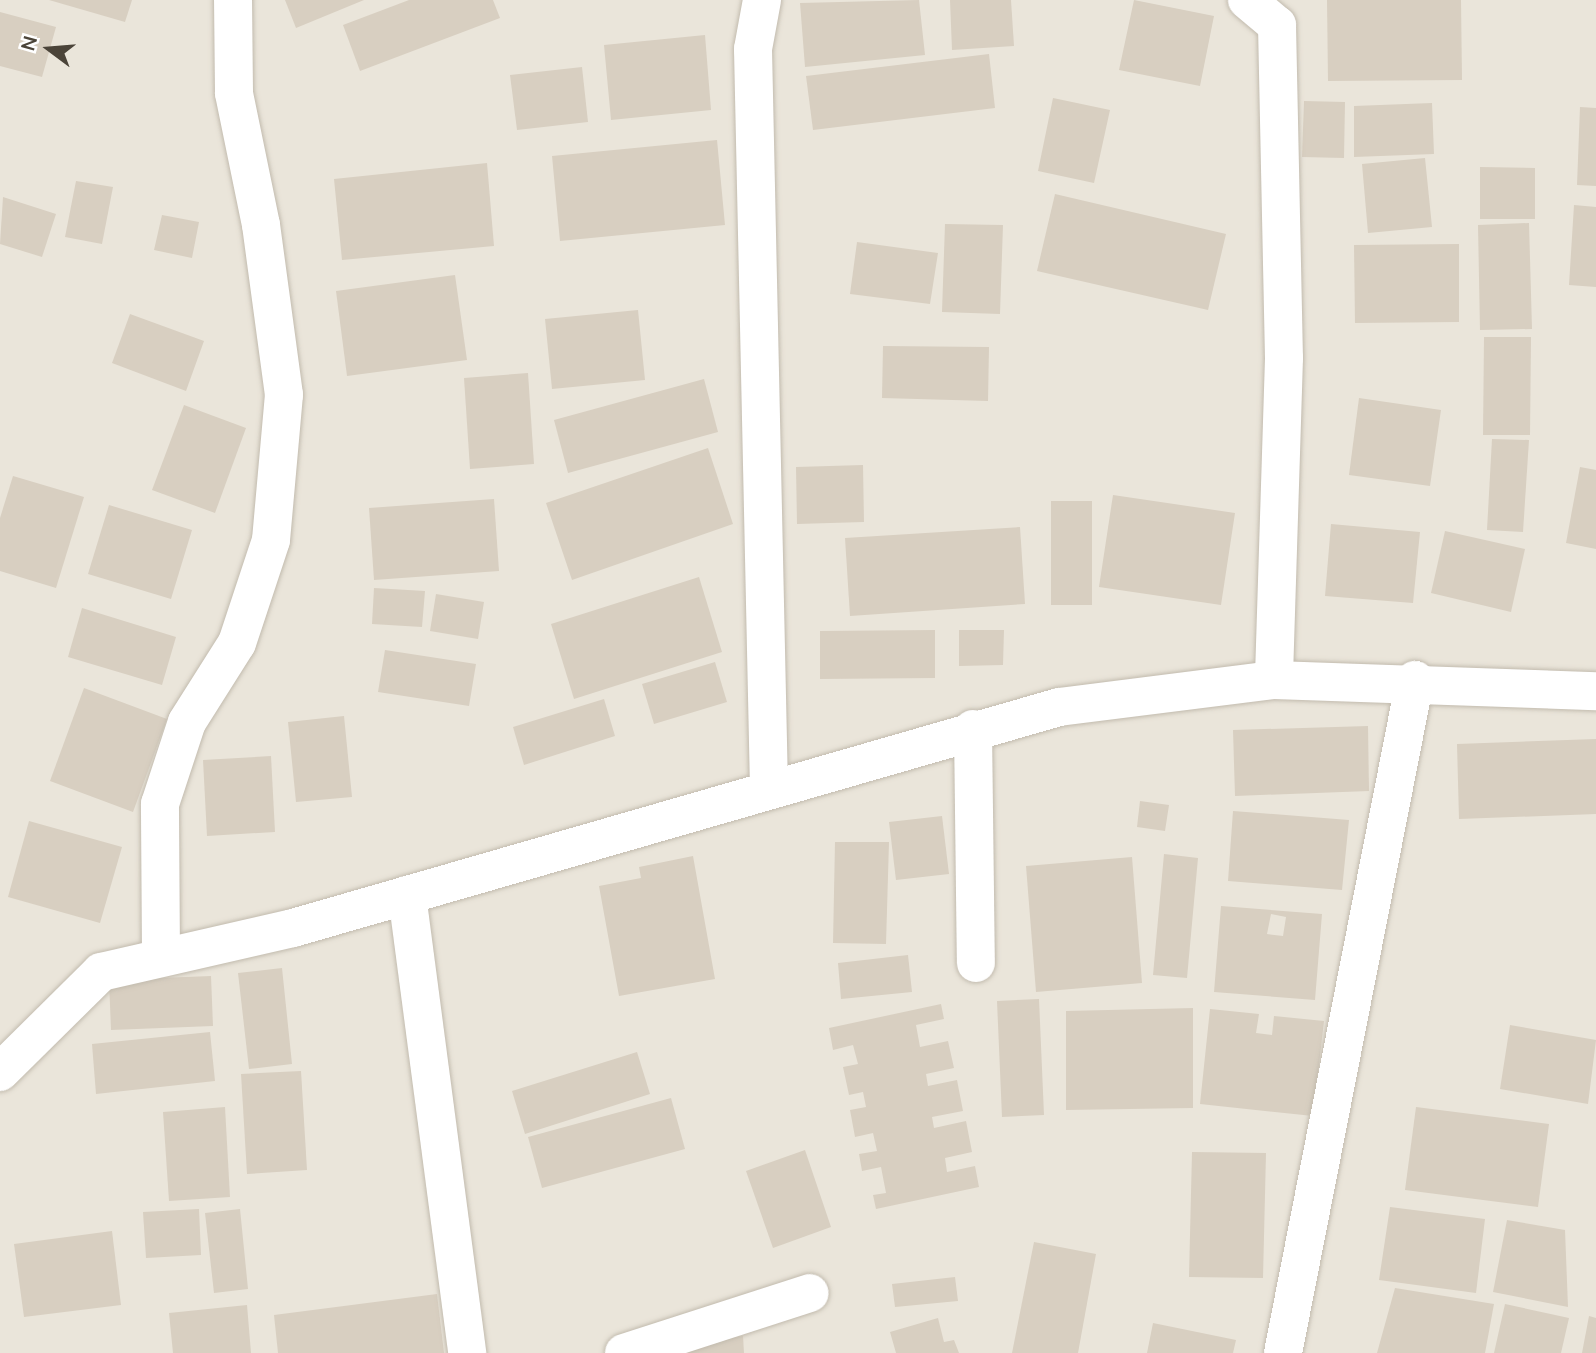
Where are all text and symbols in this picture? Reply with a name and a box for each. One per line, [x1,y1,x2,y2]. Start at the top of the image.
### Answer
north arrow [14,14,84,84]
text: N [15,33,42,53]

